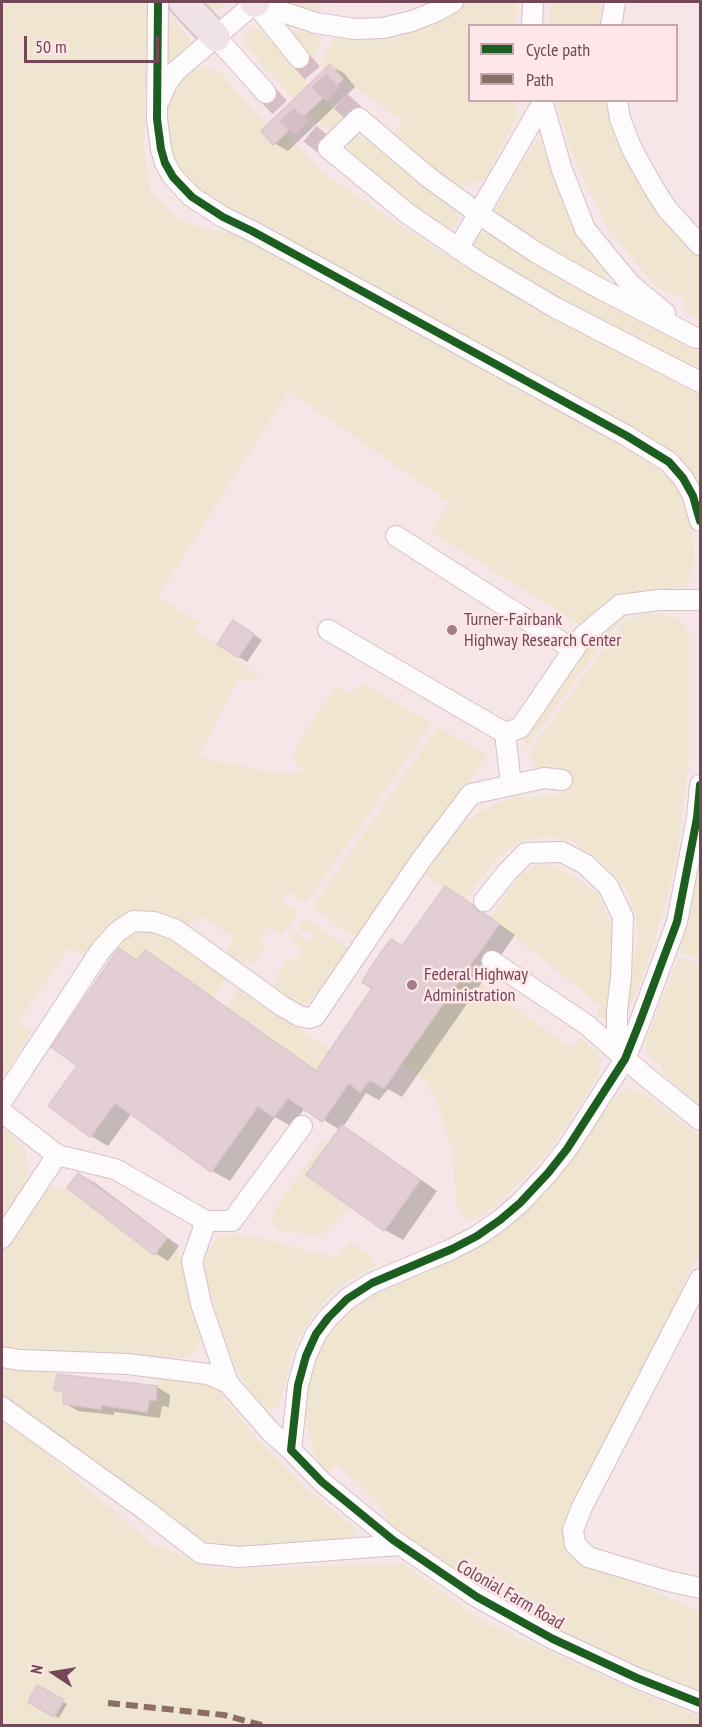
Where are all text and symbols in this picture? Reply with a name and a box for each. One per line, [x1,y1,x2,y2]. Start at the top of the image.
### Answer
scale bar [27,24,162,62]
legend [468,24,678,102]
text: 50 m [35,35,67,58]
text: Cycle path [526,38,590,61]
text: Path [526,68,554,91]
place label: Turner-Fairbank Highway Research Center [464,609,621,652]
marker: Turner-Fairbank Highway Research Center [445,623,459,637]
place label: Federal Highway Administration [424,964,528,1006]
marker: Federal Highway Administration [405,978,419,992]
street label: Colonial Farm Road [453,1556,567,1634]
north arrow [24,1643,84,1703]
text: N [26,1663,47,1676]

